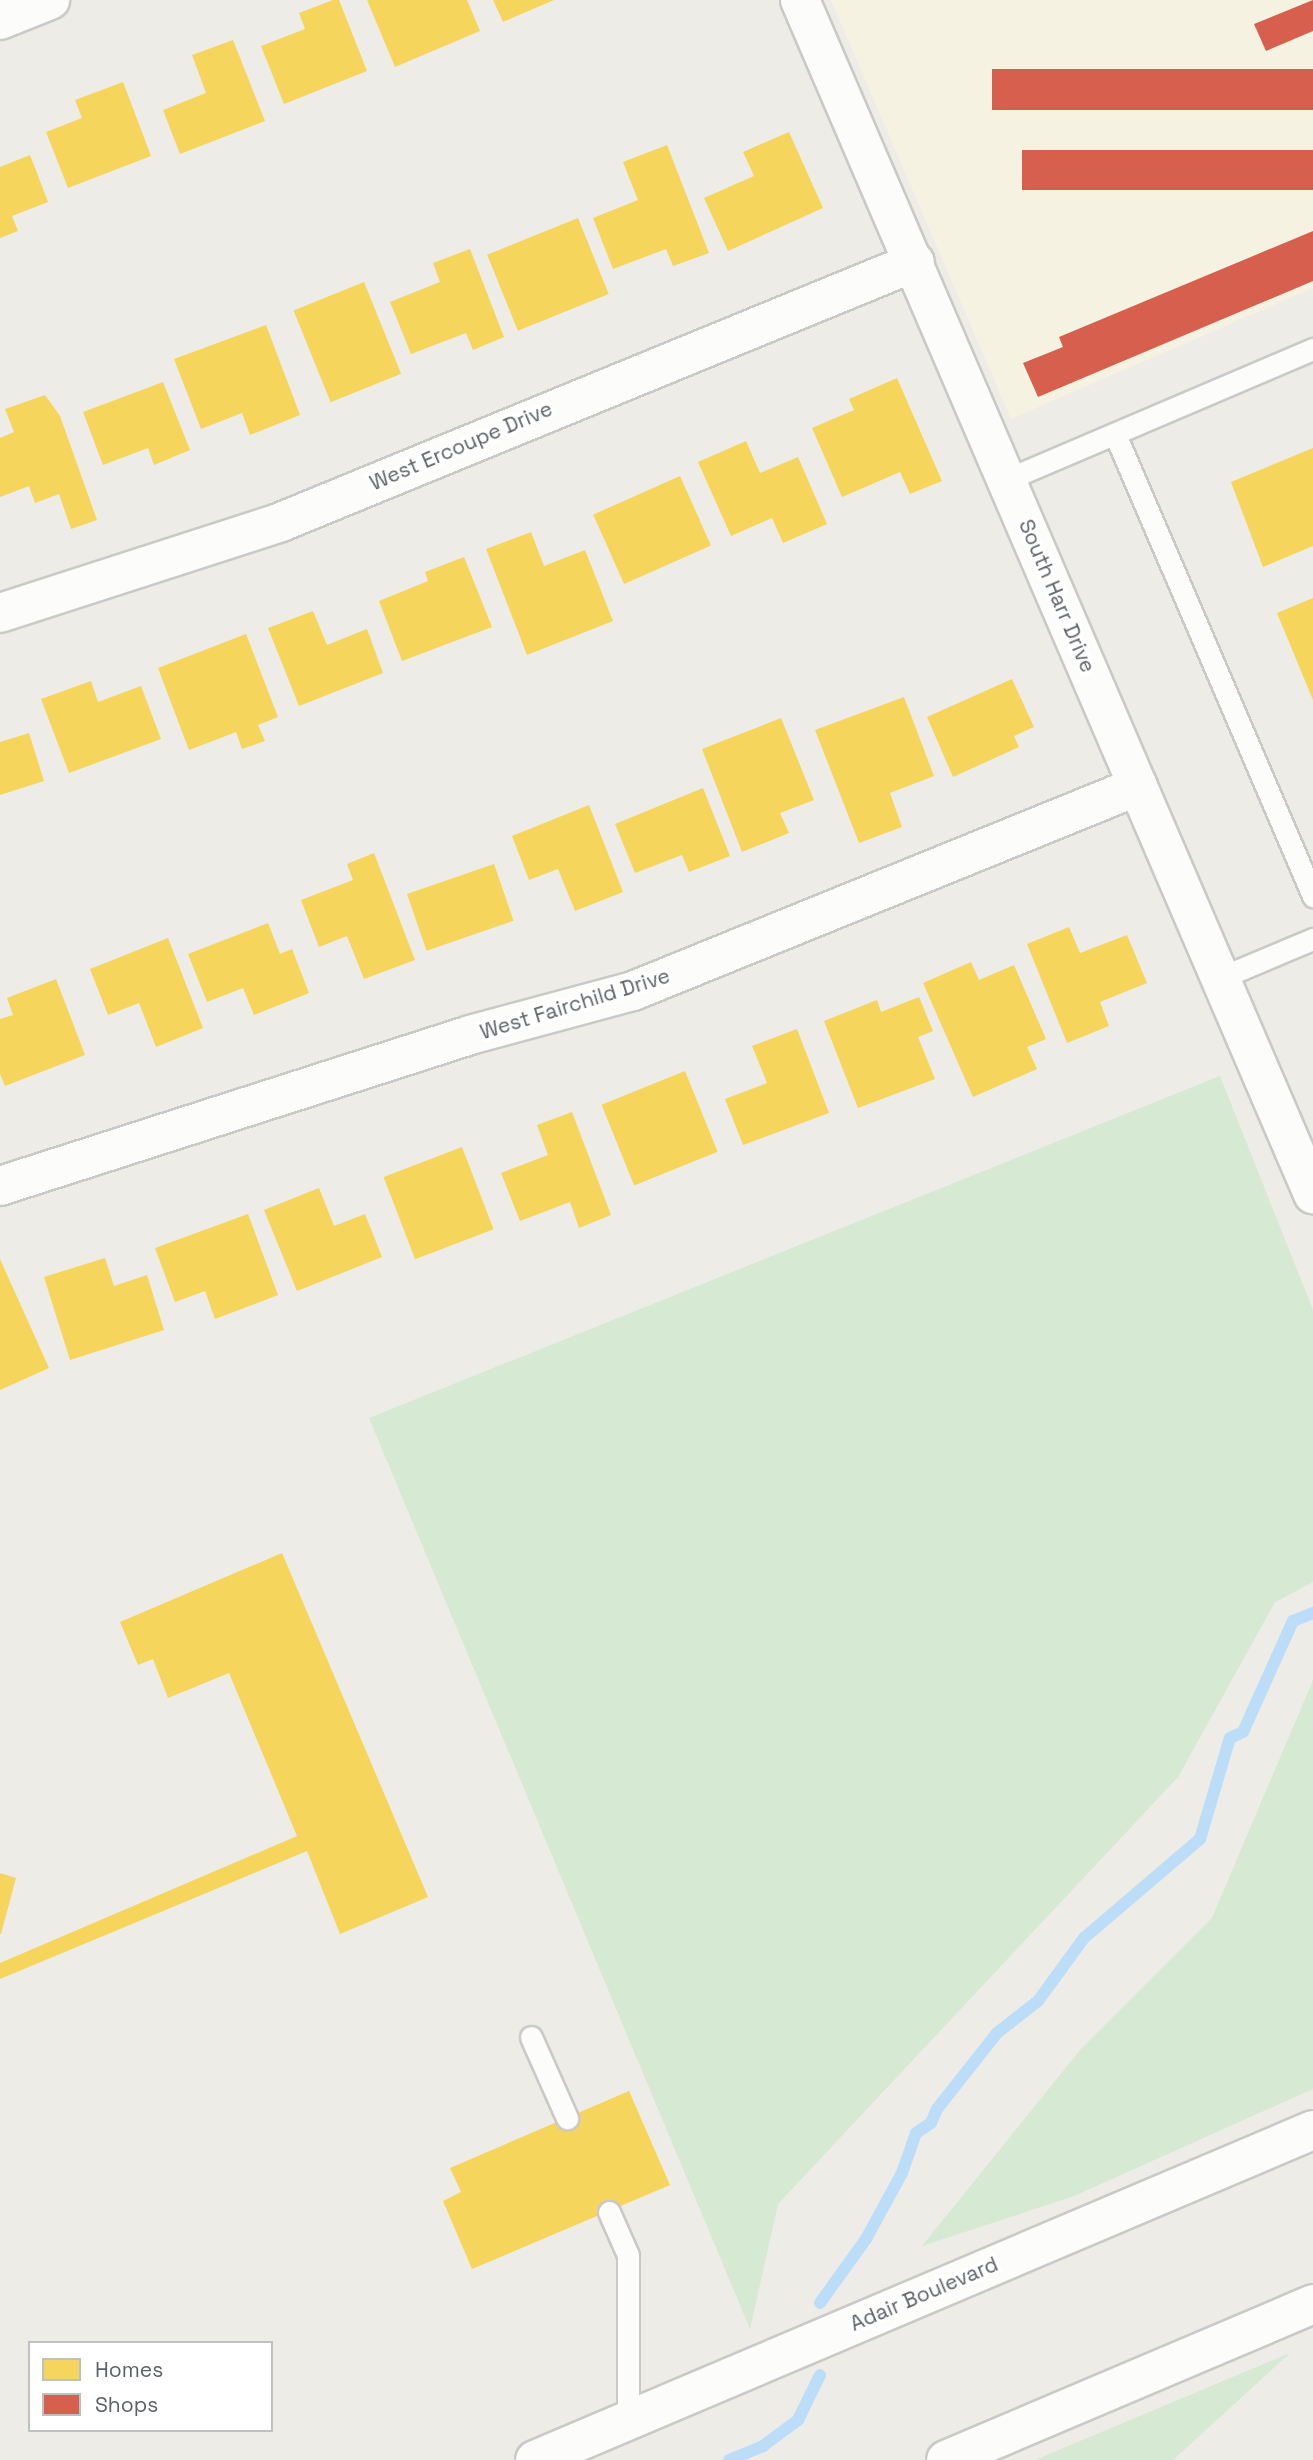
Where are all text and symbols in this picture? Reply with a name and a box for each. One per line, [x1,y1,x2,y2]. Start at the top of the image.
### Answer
street label: West Ercoupe Drive [366,396,556,496]
street label: South Harr Drive [1013,516,1101,676]
street label: West Fairchild Drive [477,963,673,1045]
street label: Adair Boulevard [846,2251,1002,2337]
legend [28,2341,273,2432]
text: Homes [95,2356,163,2383]
text: Shops [95,2391,158,2418]

